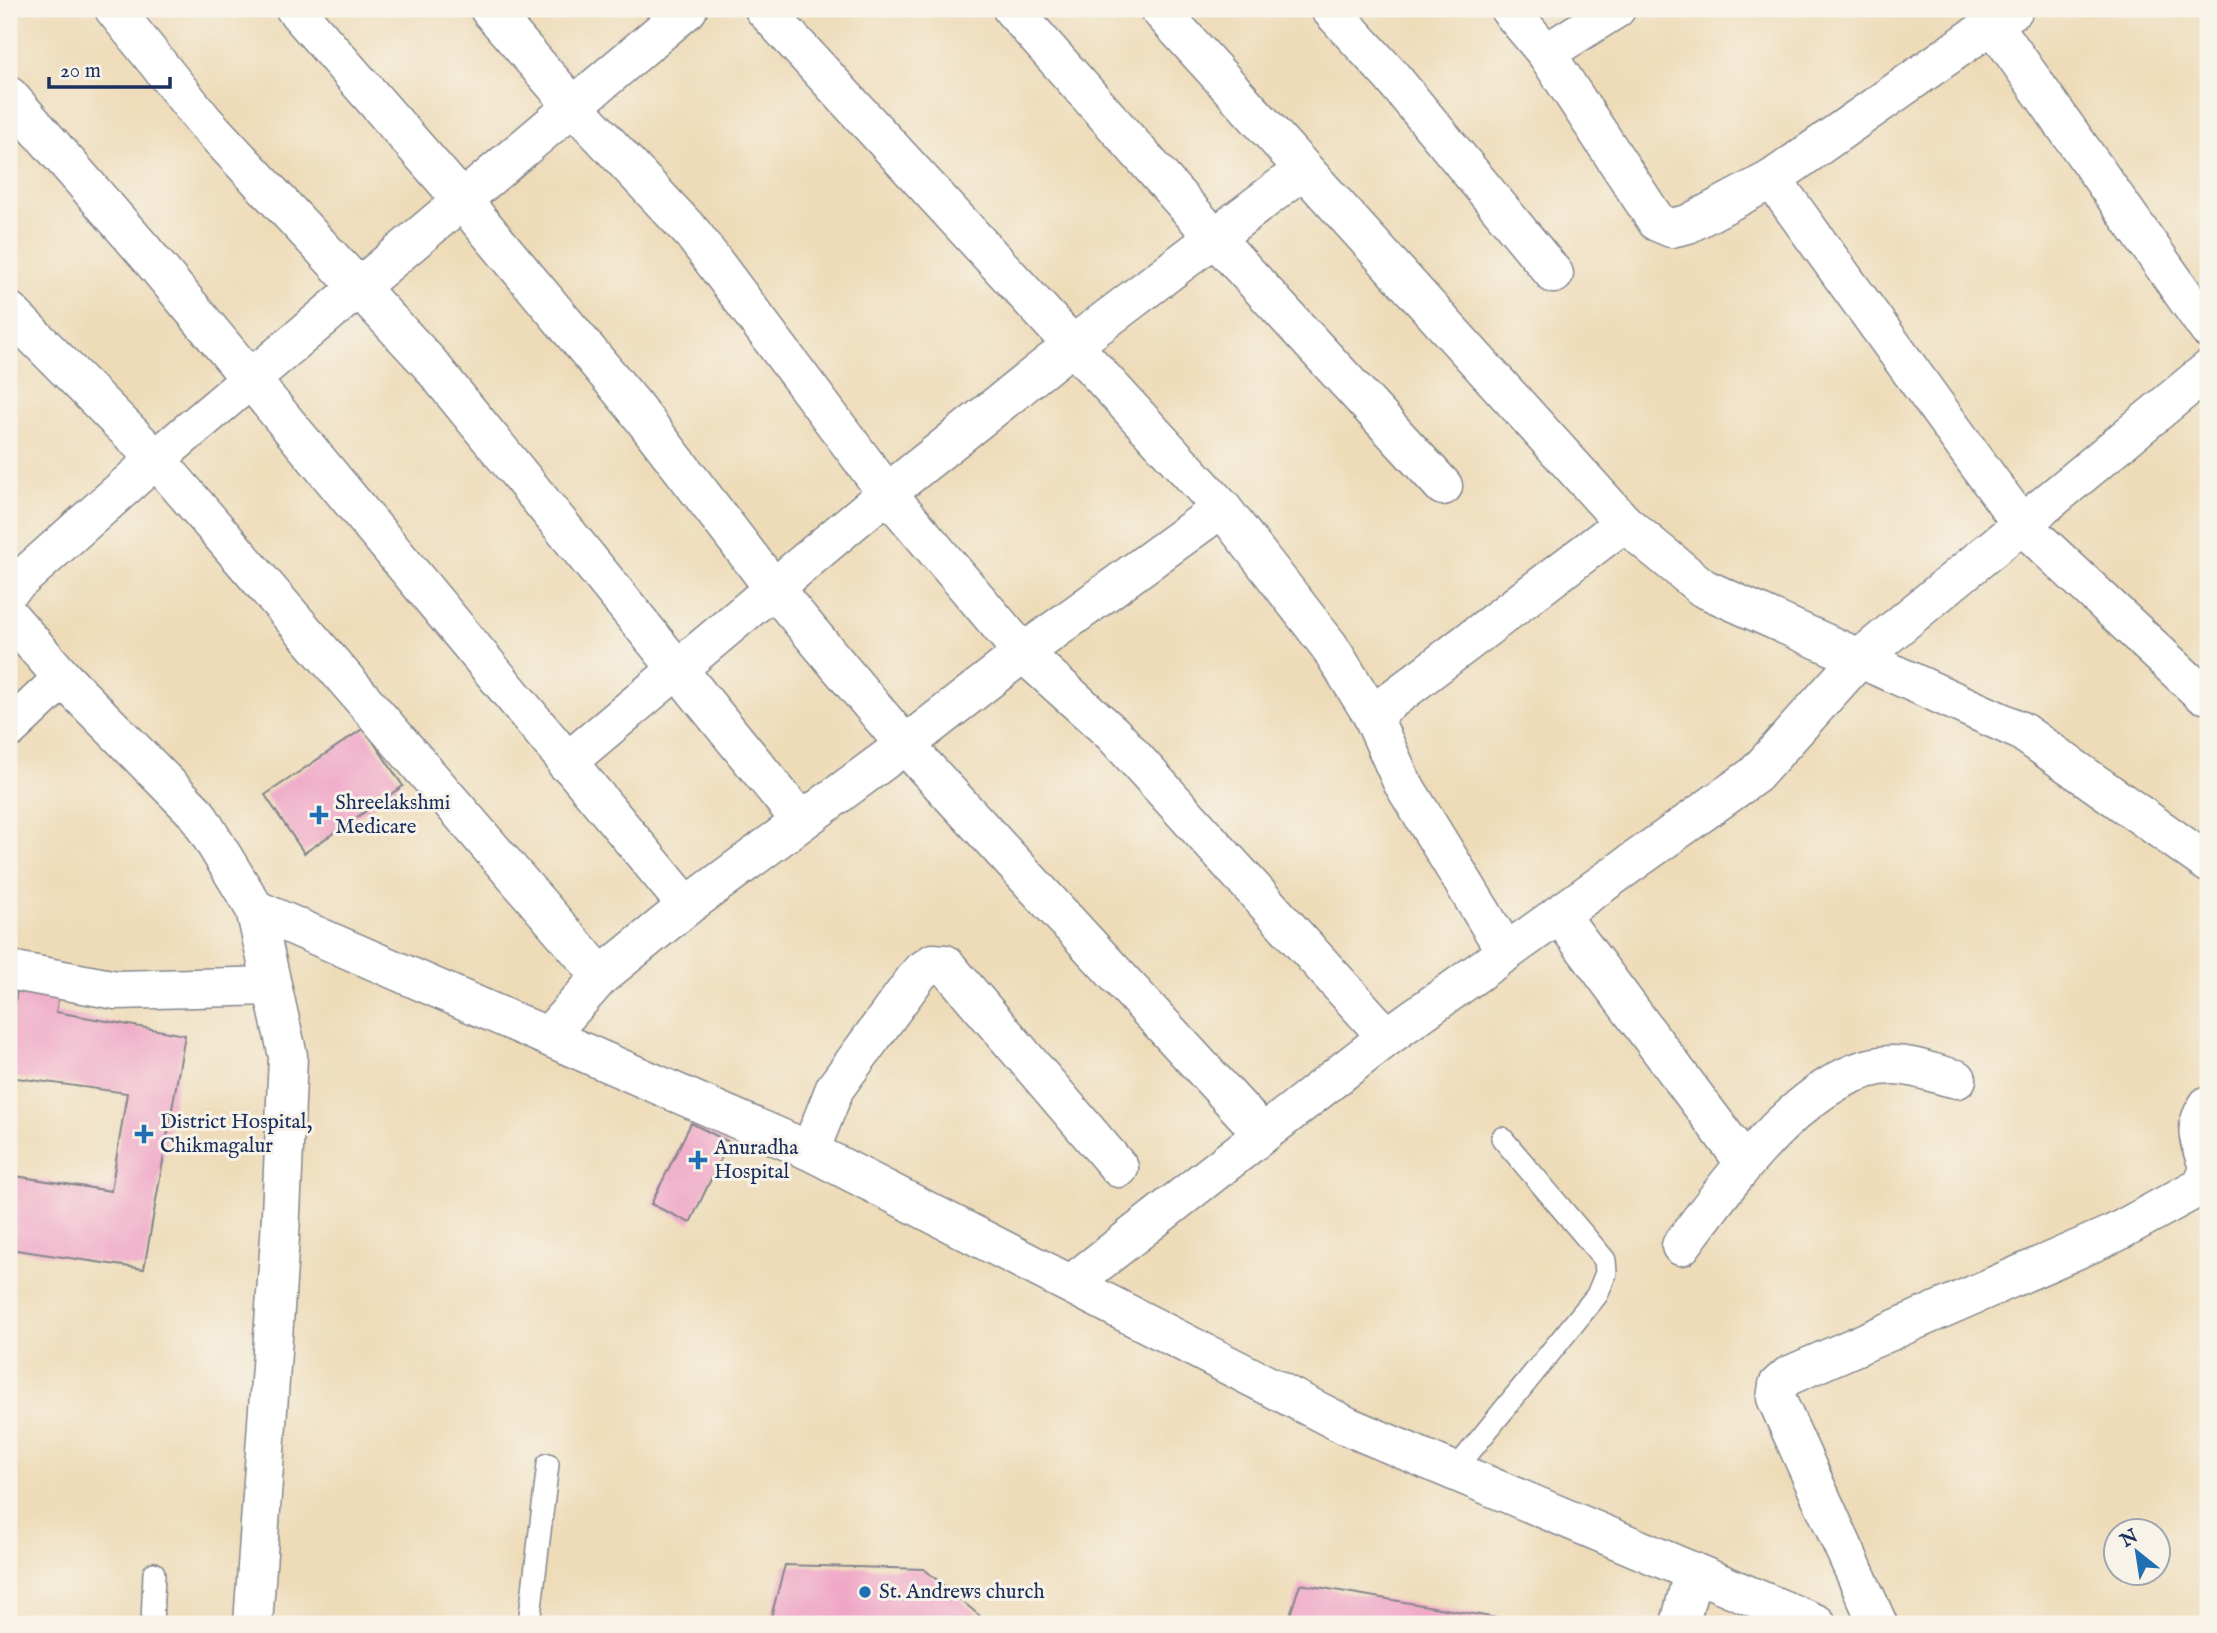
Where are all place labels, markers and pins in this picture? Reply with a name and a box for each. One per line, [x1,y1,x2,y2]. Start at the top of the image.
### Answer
place label: Shreelakshmi Medicare [335,790,450,841]
marker: Shreelakshmi Medicare [309,805,329,825]
place label: District Hospital, Chikmagalur [160,1109,312,1160]
marker: District Hospital, Chikmagalur [134,1124,154,1144]
place label: Anuradha Hospital [713,1135,799,1186]
marker: Anuradha Hospital [688,1150,708,1170]
place label: St. Andrews church [879,1579,1045,1606]
marker: St. Andrews church [857,1584,873,1600]

